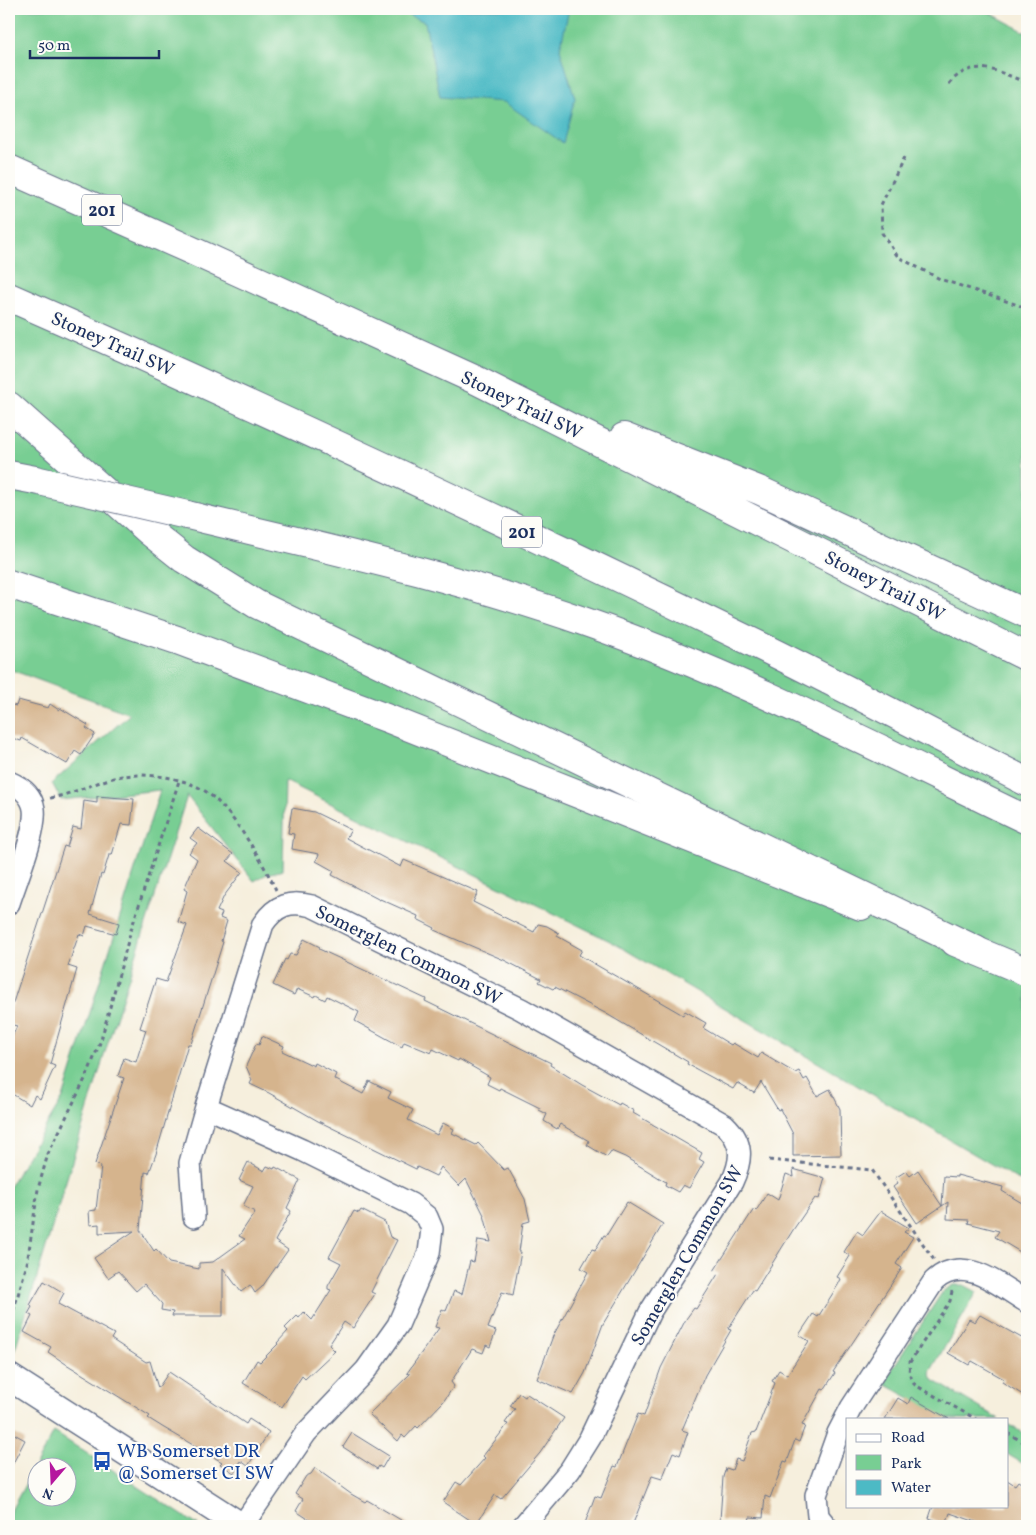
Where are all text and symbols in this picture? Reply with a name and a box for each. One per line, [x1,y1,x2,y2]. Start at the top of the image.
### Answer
scale bar [30,28,159,60]
text: 50 m [38,36,70,57]
road number: 201 [82,194,122,226]
street label: Stoney Trail SW [46,306,178,384]
street label: Stoney Trail SW [456,365,586,446]
road number: 201 [502,516,542,548]
street label: Stoney Trail SW [819,545,949,628]
street label: Somerglen Common SW [311,899,506,1012]
street label: Somerglen Common SW [625,1161,750,1351]
legend [846,1418,1008,1508]
text: Road [891,1428,925,1449]
place label: WB Somerset DR @ Somerset CI SW [117,1439,274,1487]
bus stop icon: WB Somerset DR @ Somerset CI SW [91,1450,113,1472]
text: Park [891,1454,922,1475]
north arrow [28,1458,78,1508]
text: Water [891,1478,931,1499]
text: N [40,1482,56,1504]

